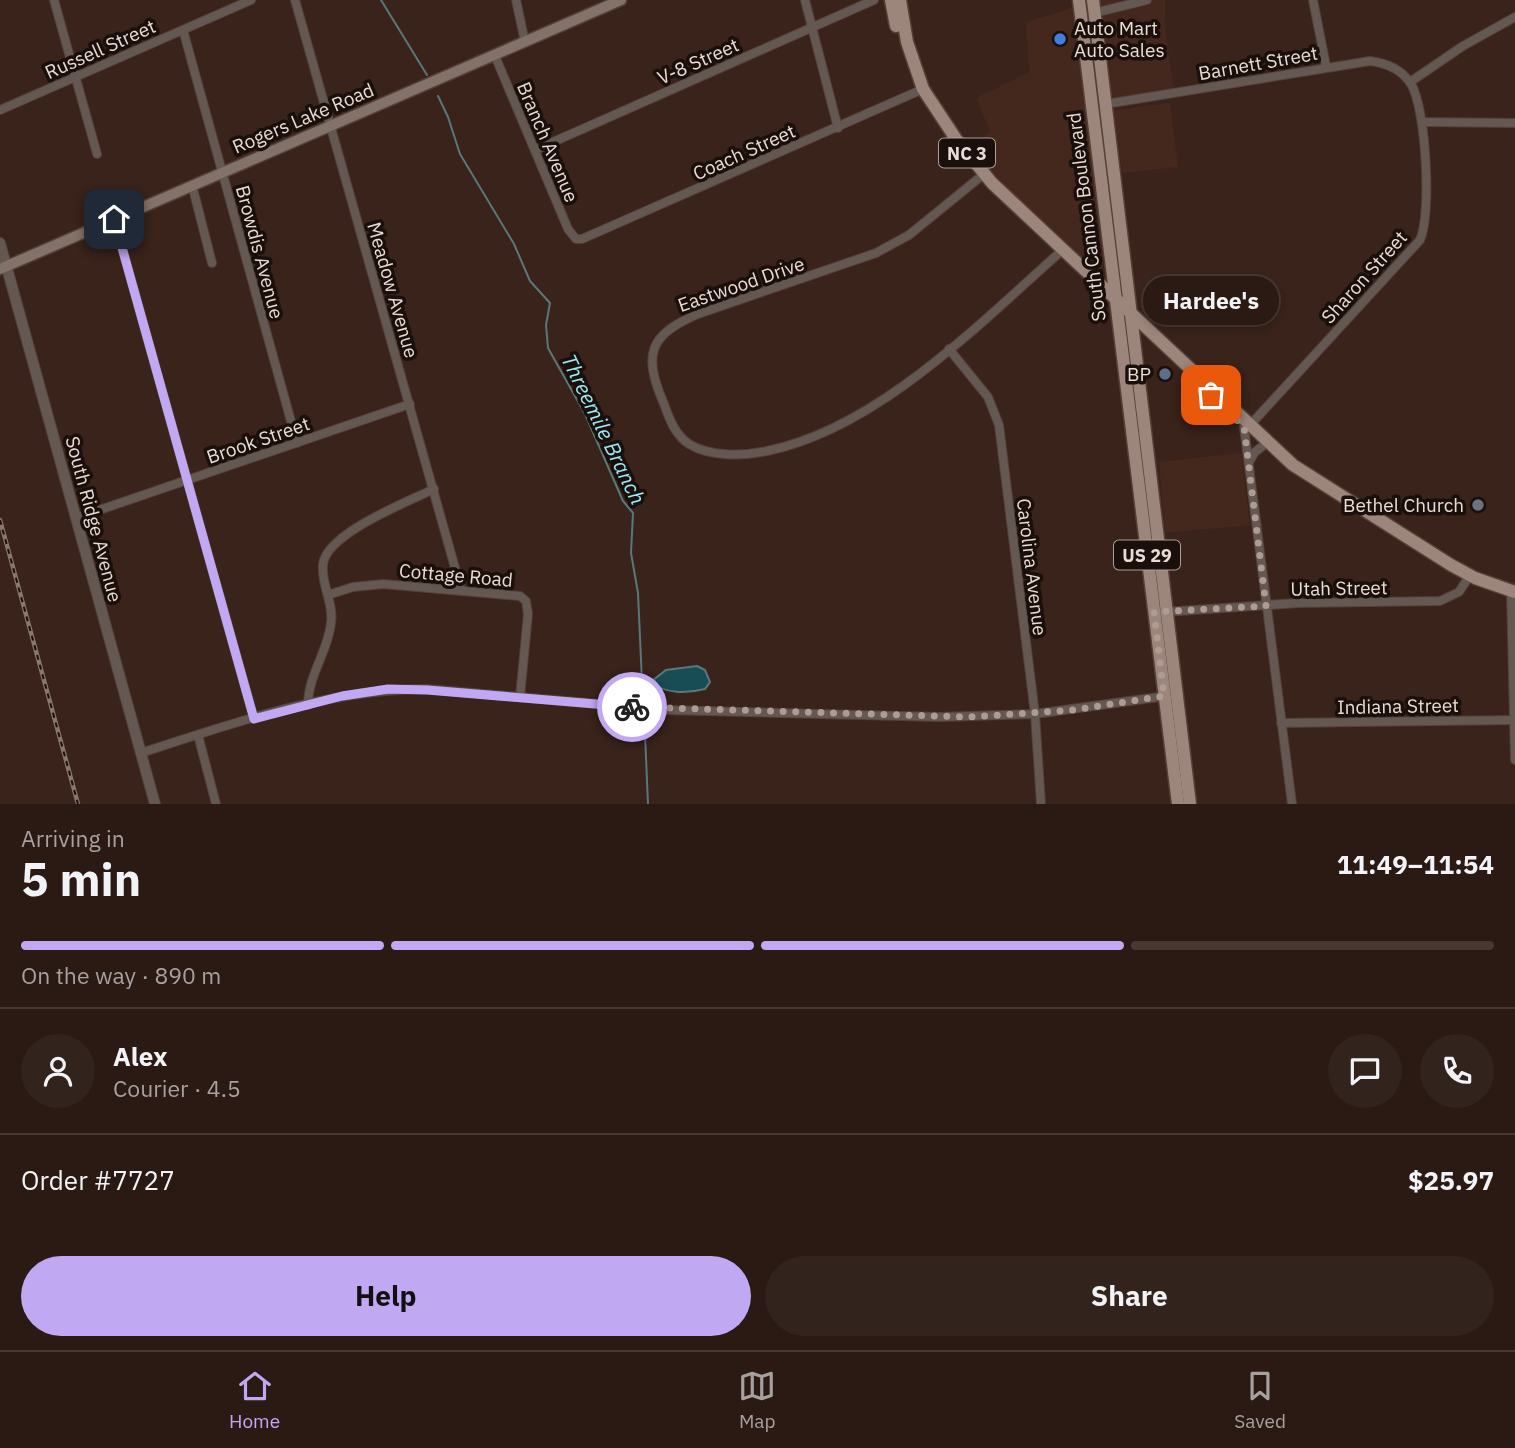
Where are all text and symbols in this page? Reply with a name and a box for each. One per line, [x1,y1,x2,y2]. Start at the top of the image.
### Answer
street label: Russell Street [41,14,159,84]
place label: Auto Mart Auto Sales [1074,16,1165,62]
marker: Auto Mart Auto Sales [1052,31,1068,47]
street label: V-8 Street [654,32,742,90]
street label: Barnett Street [1197,41,1319,85]
street label: Rogers Lake Road [229,77,377,159]
street label: Branch Avenue [512,78,584,206]
street label: South Cannon Boulevard [1061,111,1111,323]
street label: Coach Street [689,119,799,185]
road number: NC 3 [939,138,995,168]
street label: Browdis Avenue [231,183,289,321]
pin [84,189,144,249]
icon: home [95,200,133,238]
street label: Meadow Avenue [362,219,424,361]
street label: Sharon Street [1316,226,1412,328]
street label: Eastwood Drive [674,251,808,317]
callout: Hardee's [1143,276,1279,325]
text: Hardee's [1163,285,1259,315]
water label: Threemile Branch [555,349,653,509]
place label: BP [1127,362,1151,386]
pin [1181,365,1241,425]
marker: BP [1157,366,1173,382]
icon: bag [1192,376,1230,414]
street label: Brook Street [203,411,313,469]
street label: South Ridge Avenue [60,433,128,605]
place label: Bethel Church [1343,493,1464,517]
street label: Carolina Avenue [1012,497,1052,637]
marker: Bethel Church [1470,497,1486,513]
road number: US 29 [1114,540,1180,570]
street label: Cottage Road [398,558,514,592]
street label: Utah Street [1290,575,1388,601]
courier [597,672,667,742]
icon: bike [613,688,651,726]
street label: Indiana Street [1337,693,1459,719]
text: Arriving in [21,823,125,853]
text: 11:49–11:54 [1337,847,1494,881]
text: 5 min [21,849,141,909]
text: On the way · 890 m [21,960,221,990]
button: person [21,1034,95,1108]
button: chat [1328,1034,1402,1108]
button: phone [1420,1034,1494,1108]
text: Alex [113,1039,167,1073]
text: Courier · 4.5 [113,1073,241,1103]
text: Order #7727 [21,1163,175,1197]
text: $25.97 [1408,1163,1494,1197]
button: Help [21,1256,751,1336]
button: Share [765,1256,1494,1336]
tab: Home [229,1367,280,1433]
tab: Map [738,1367,776,1433]
tab: Saved [1234,1367,1286,1433]

